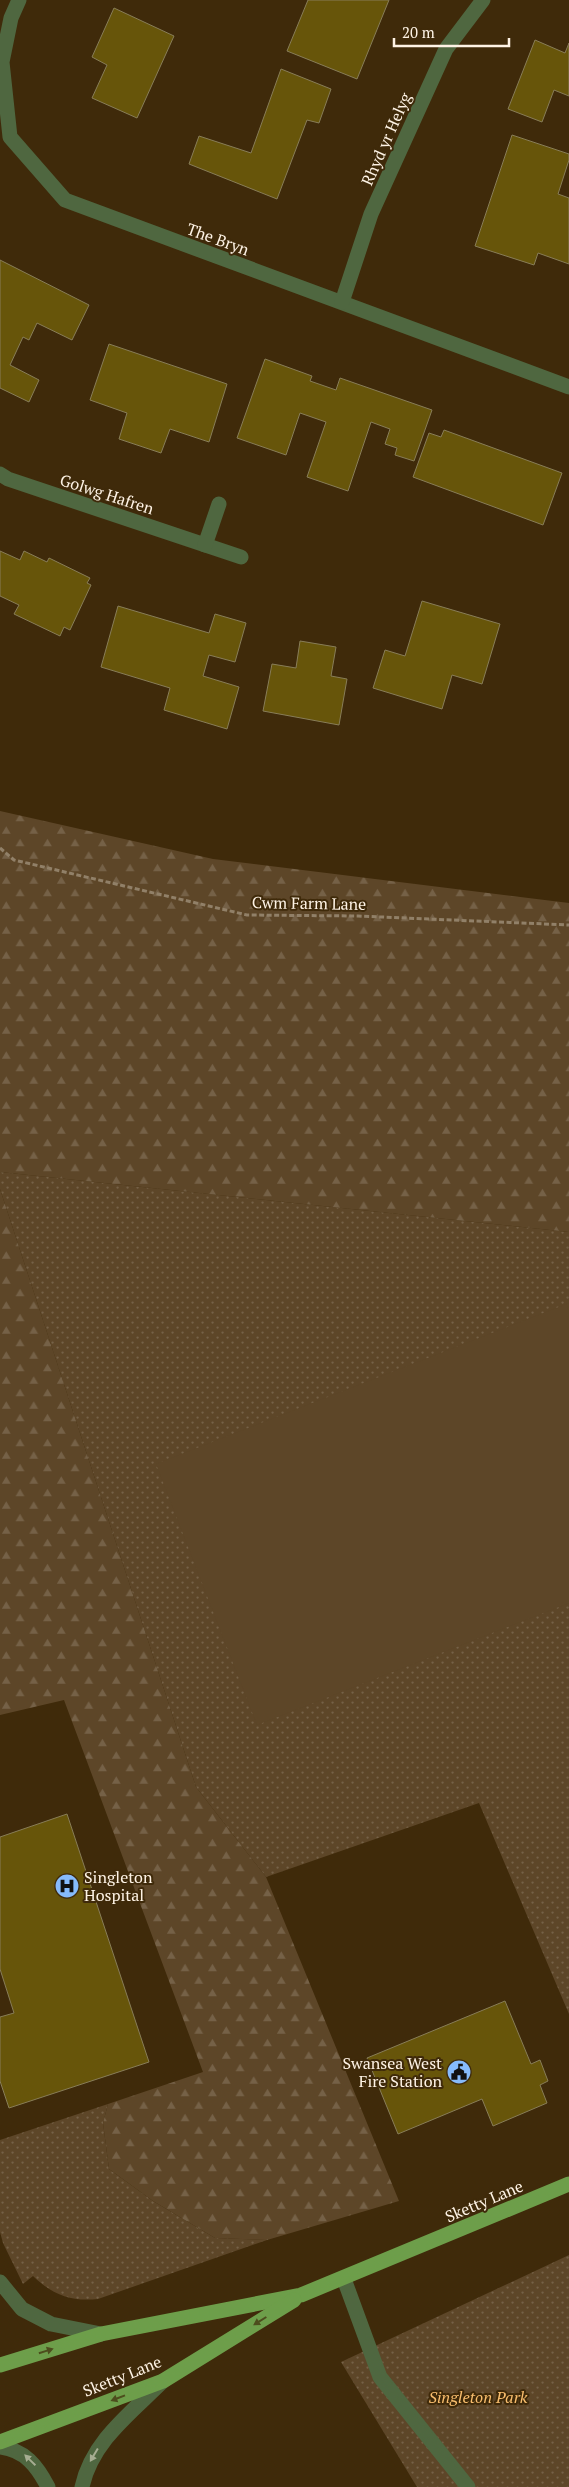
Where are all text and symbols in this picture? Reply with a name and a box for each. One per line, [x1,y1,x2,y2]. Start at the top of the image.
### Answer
scale bar [394,15,509,47]
text: 20 m [402,22,435,42]
street label: Rhyd yr Helyg [356,89,416,189]
street label: The Bryn [184,218,253,261]
street label: Golwg Hafren [57,468,157,520]
street label: Cwm Farm Lane [252,891,366,915]
place label: Singleton Hospital [84,1866,153,1906]
hospital icon: Singleton Hospital [54,1873,80,1899]
place label: Swansea West Fire Station [342,2052,442,2092]
public building icon: Swansea West Fire Station [446,2059,472,2085]
street label: Sketty Lane [442,2175,526,2227]
one-way arrow [253,2317,267,2326]
one-way arrow [39,2346,54,2354]
street label: Sketty Lane [79,2350,165,2402]
park label: Singleton Park [428,2386,528,2408]
one-way arrow [110,2395,125,2402]
one-way arrow [90,2448,99,2461]
one-way arrow [24,2454,36,2466]

